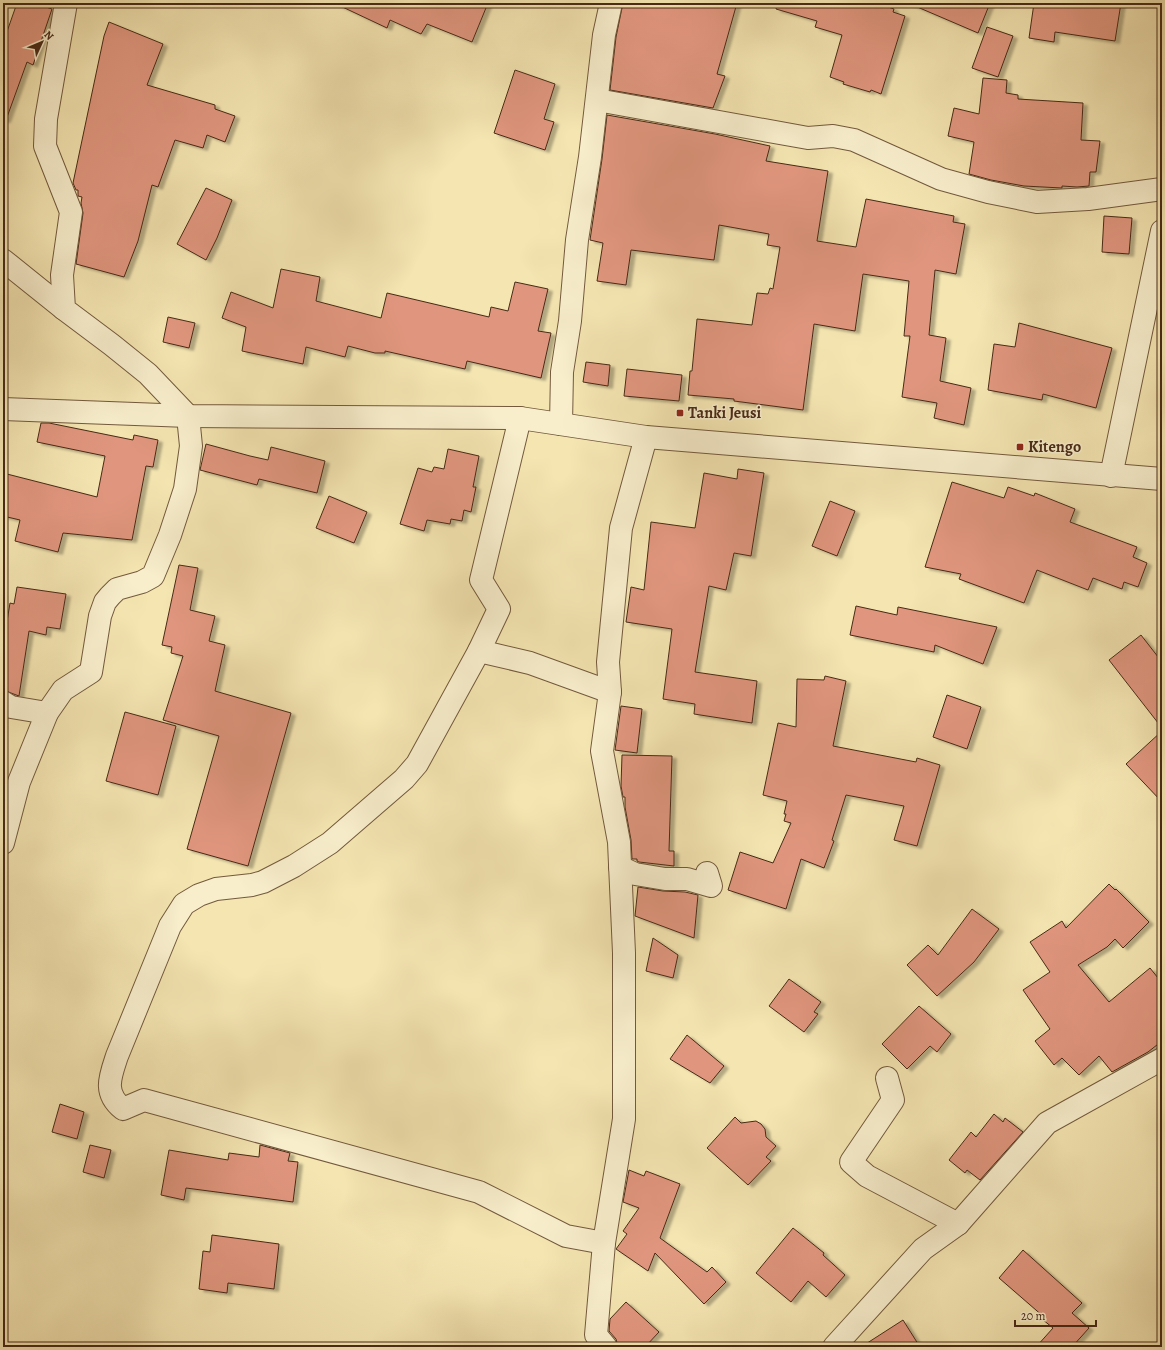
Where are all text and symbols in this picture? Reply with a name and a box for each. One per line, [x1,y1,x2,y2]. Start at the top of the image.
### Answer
north arrow [22,22,62,62]
text: N [41,27,57,43]
place label: Tanki Jeusi [688,402,761,424]
marker: Tanki Jeusi [675,408,685,418]
place label: Kitengo [1028,436,1081,458]
marker: Kitengo [1015,442,1025,452]
scale bar [1015,1302,1096,1328]
text: 20 m [1021,1308,1045,1324]

